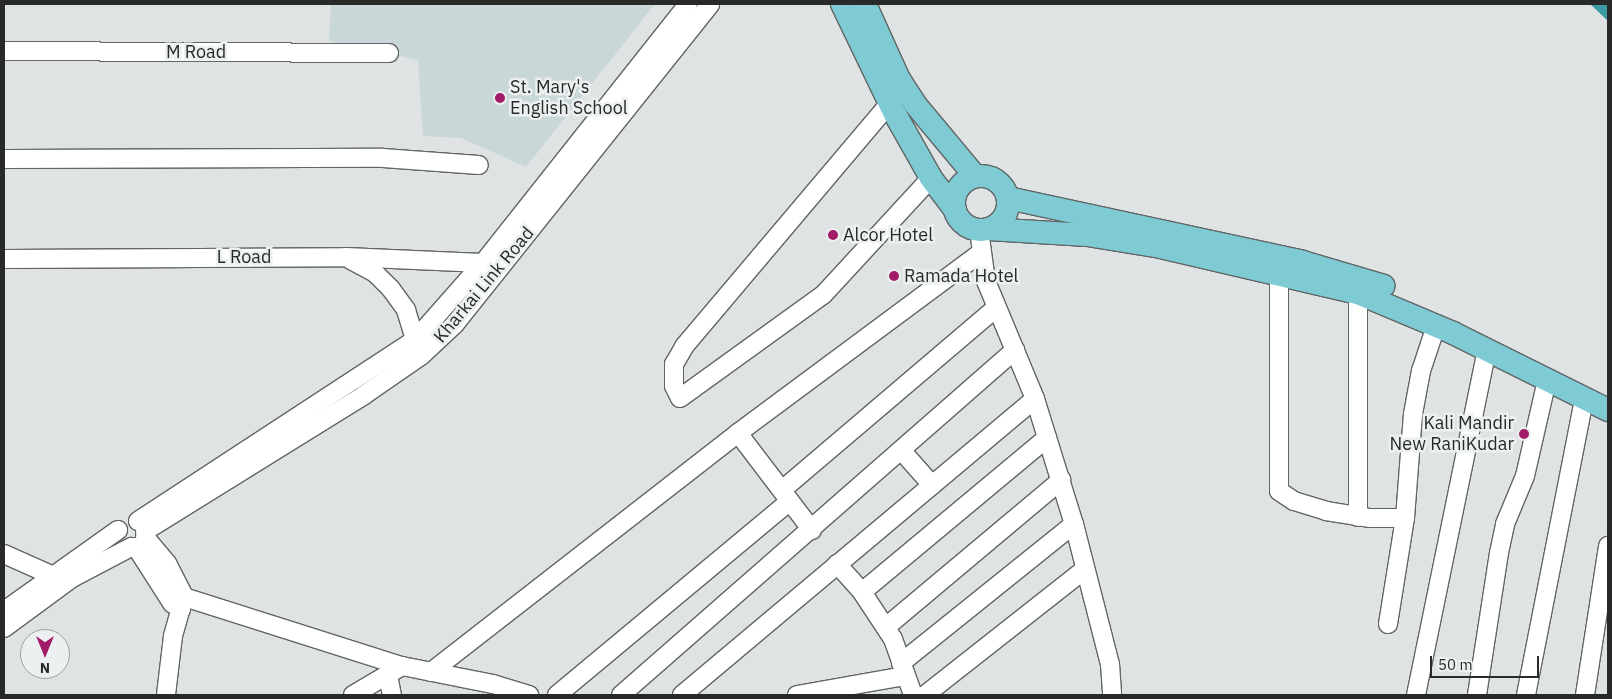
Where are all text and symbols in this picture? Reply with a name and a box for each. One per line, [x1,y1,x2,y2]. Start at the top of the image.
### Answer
street label: M Road [166,41,226,63]
place label: St. Mary's English School [510,77,628,120]
marker: St. Mary's English School [494,92,506,104]
street label: Kharkai Link Road [429,223,539,347]
place label: Alcor Hotel [843,224,933,246]
marker: Alcor Hotel [827,229,839,241]
street label: L Road [217,246,271,268]
place label: Ramada Hotel [904,265,1018,287]
marker: Ramada Hotel [888,270,900,282]
place label: Kali Mandir New RaniKudar [1390,413,1514,456]
marker: Kali Mandir New RaniKudar [1518,428,1530,440]
north arrow [20,629,70,679]
scale bar [1432,646,1541,678]
text: 50 m [1438,655,1473,674]
text: N [40,659,50,677]

